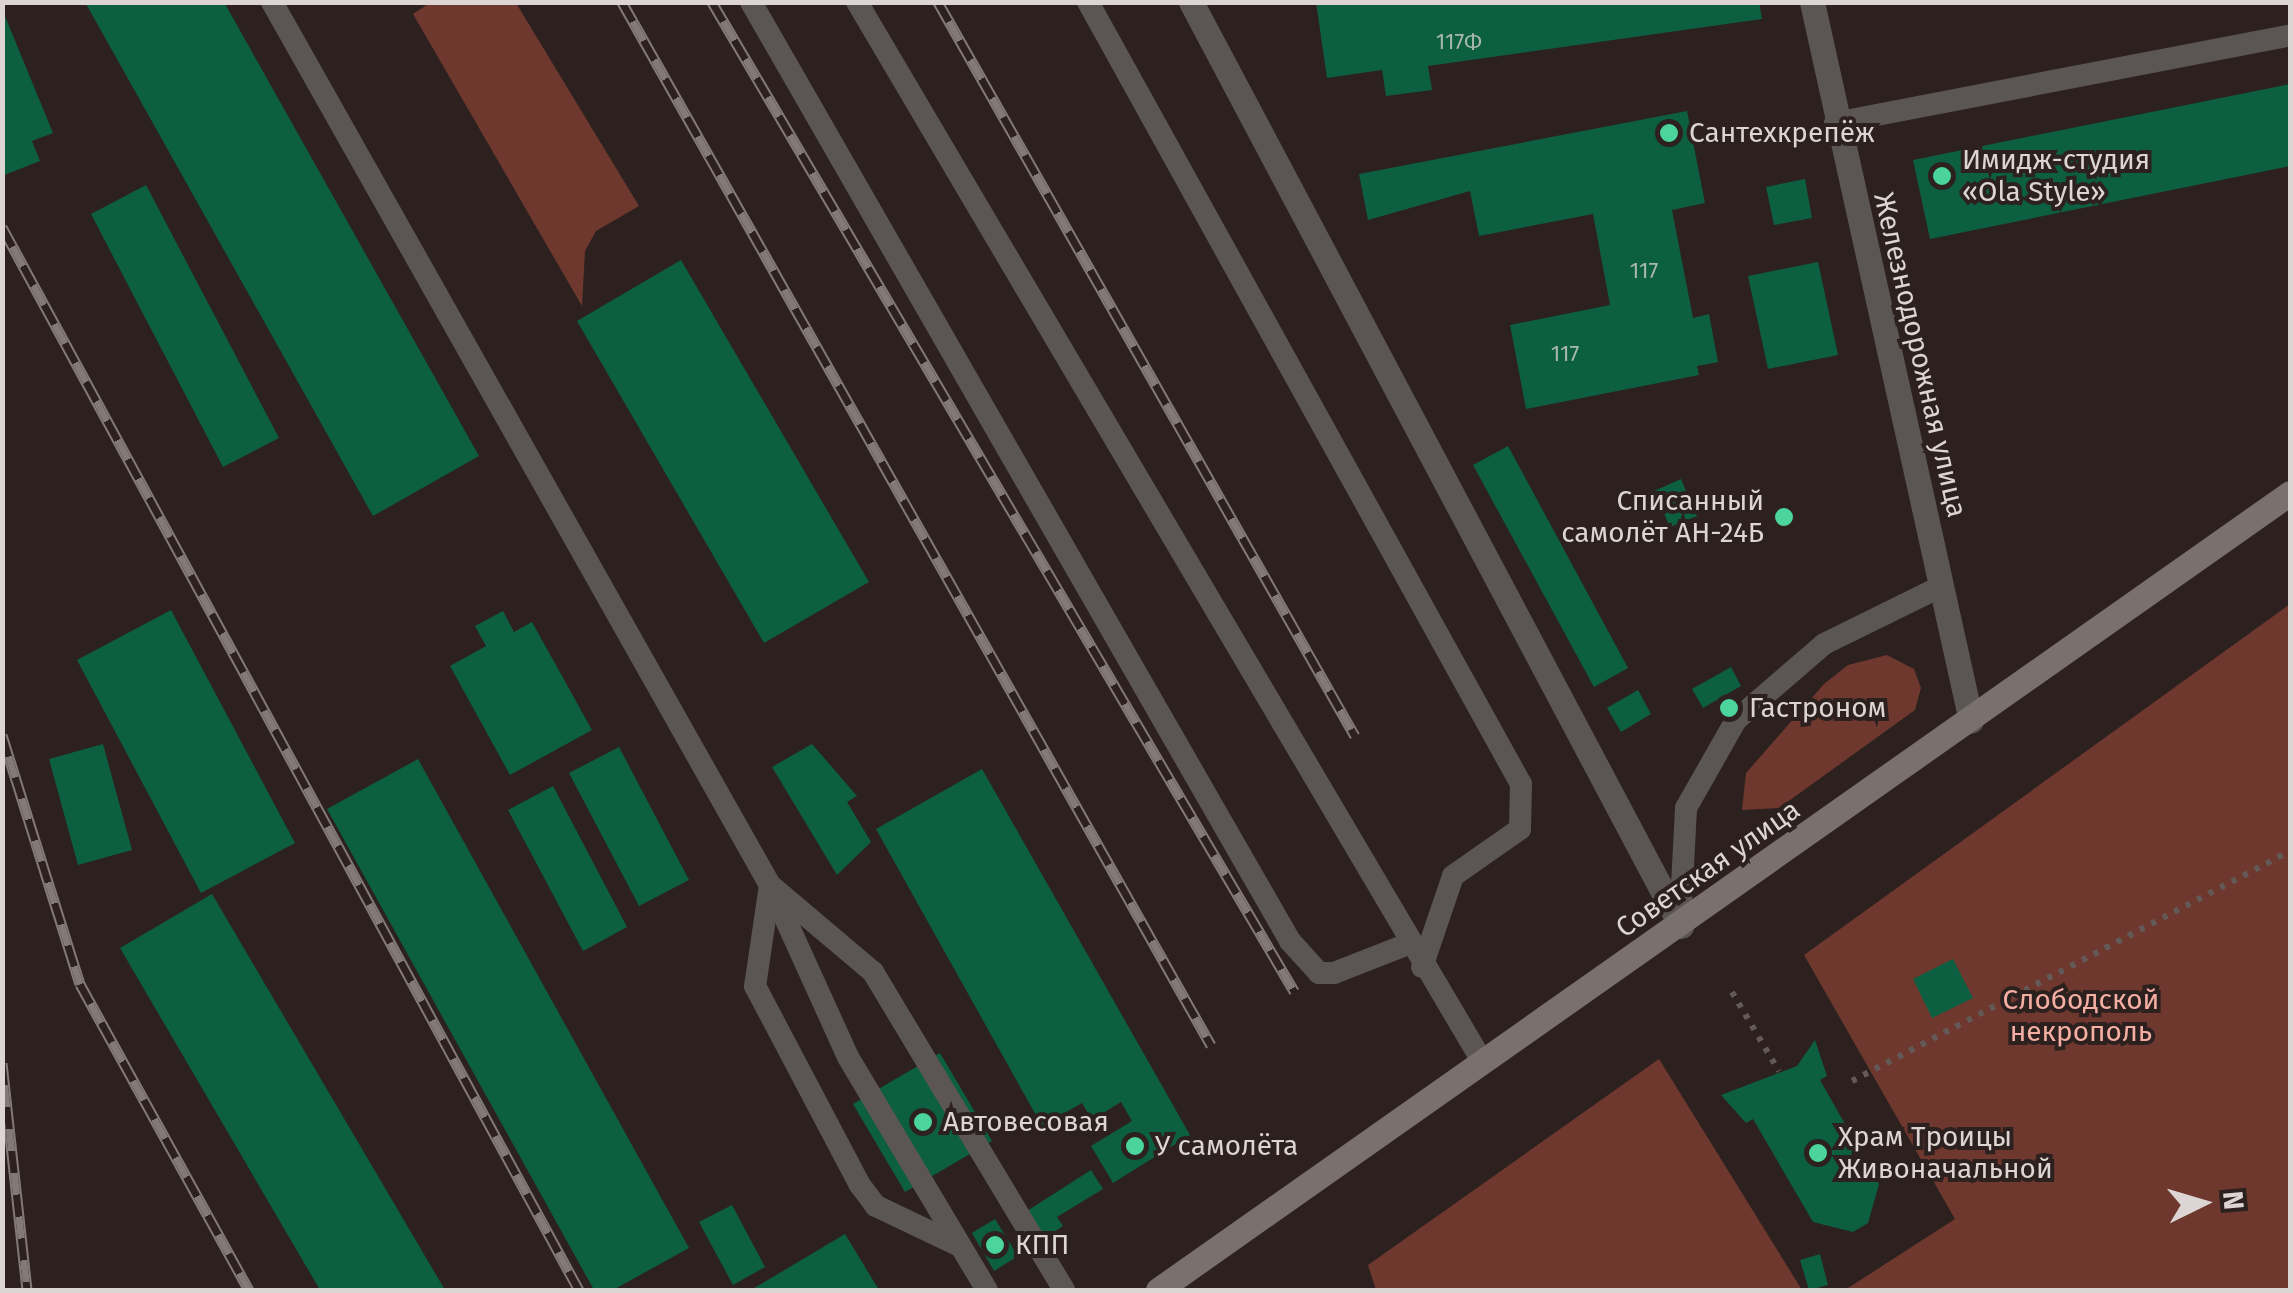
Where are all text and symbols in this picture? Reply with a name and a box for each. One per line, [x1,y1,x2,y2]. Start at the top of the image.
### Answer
house number: 117Ф [1436,29,1482,55]
place label: Сантехкрепёж [1689,116,1875,150]
marker: Сантехкрепёж [1658,122,1680,144]
place label: Имидж-студия «Ola Style» [1962,143,2150,209]
marker: Имидж-студия «Ola Style» [1931,165,1953,187]
street label: Железнодорожная улица [1866,189,1974,521]
house number: 117 [1630,258,1658,284]
house number: 117 [1551,341,1579,367]
place label: Списанный самолёт АН-24Б [1561,484,1764,550]
marker: Списанный самолёт АН-24Б [1773,506,1795,528]
place label: Гастроном [1749,691,1886,725]
marker: Гастроном [1718,697,1740,719]
street label: Советская улица [1609,793,1807,945]
park label: Слободской некрополь [2003,983,2159,1049]
place label: Автовесовая [943,1105,1109,1139]
marker: Автовесовая [912,1111,934,1133]
place label: Храм Троицы Живоначальной [1838,1120,2053,1186]
place label: У самолёта [1155,1129,1298,1163]
marker: У самолёта [1124,1135,1146,1157]
marker: Храм Троицы Живоначальной [1807,1142,1829,1164]
north arrow [2153,1153,2253,1253]
text: N [2216,1190,2251,1211]
place label: КПП [1015,1228,1069,1262]
marker: КПП [984,1234,1006,1256]

